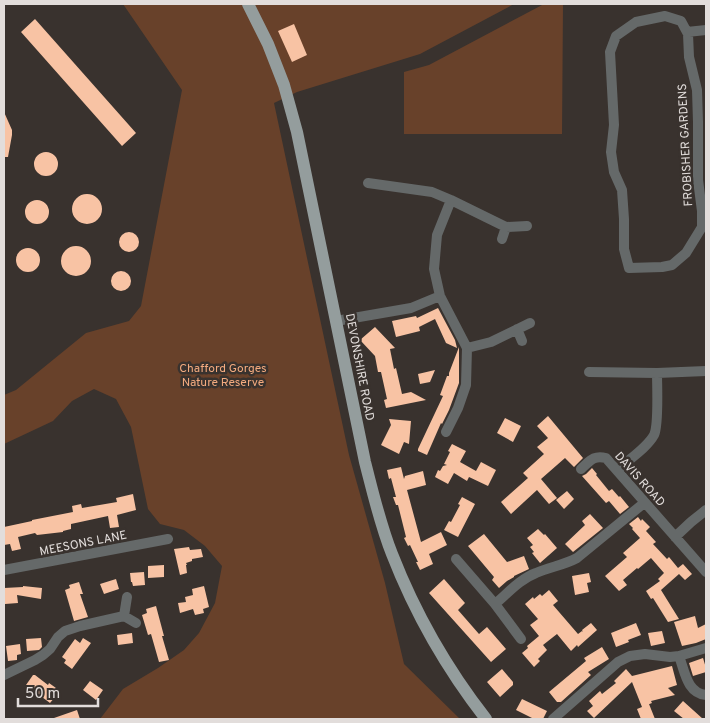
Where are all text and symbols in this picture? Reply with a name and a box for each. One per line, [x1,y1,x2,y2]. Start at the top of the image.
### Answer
street label: FROBISHER GARDENS [675,83,697,207]
street label: DEVONSHIRE ROAD [341,312,377,422]
park label: Chafford Gorges Nature Reserve [179,361,267,391]
street label: DAVIS ROAD [610,449,668,510]
street label: MEESONS LANE [38,528,128,560]
scale bar [18,676,98,708]
text: 50 m [25,685,60,704]

